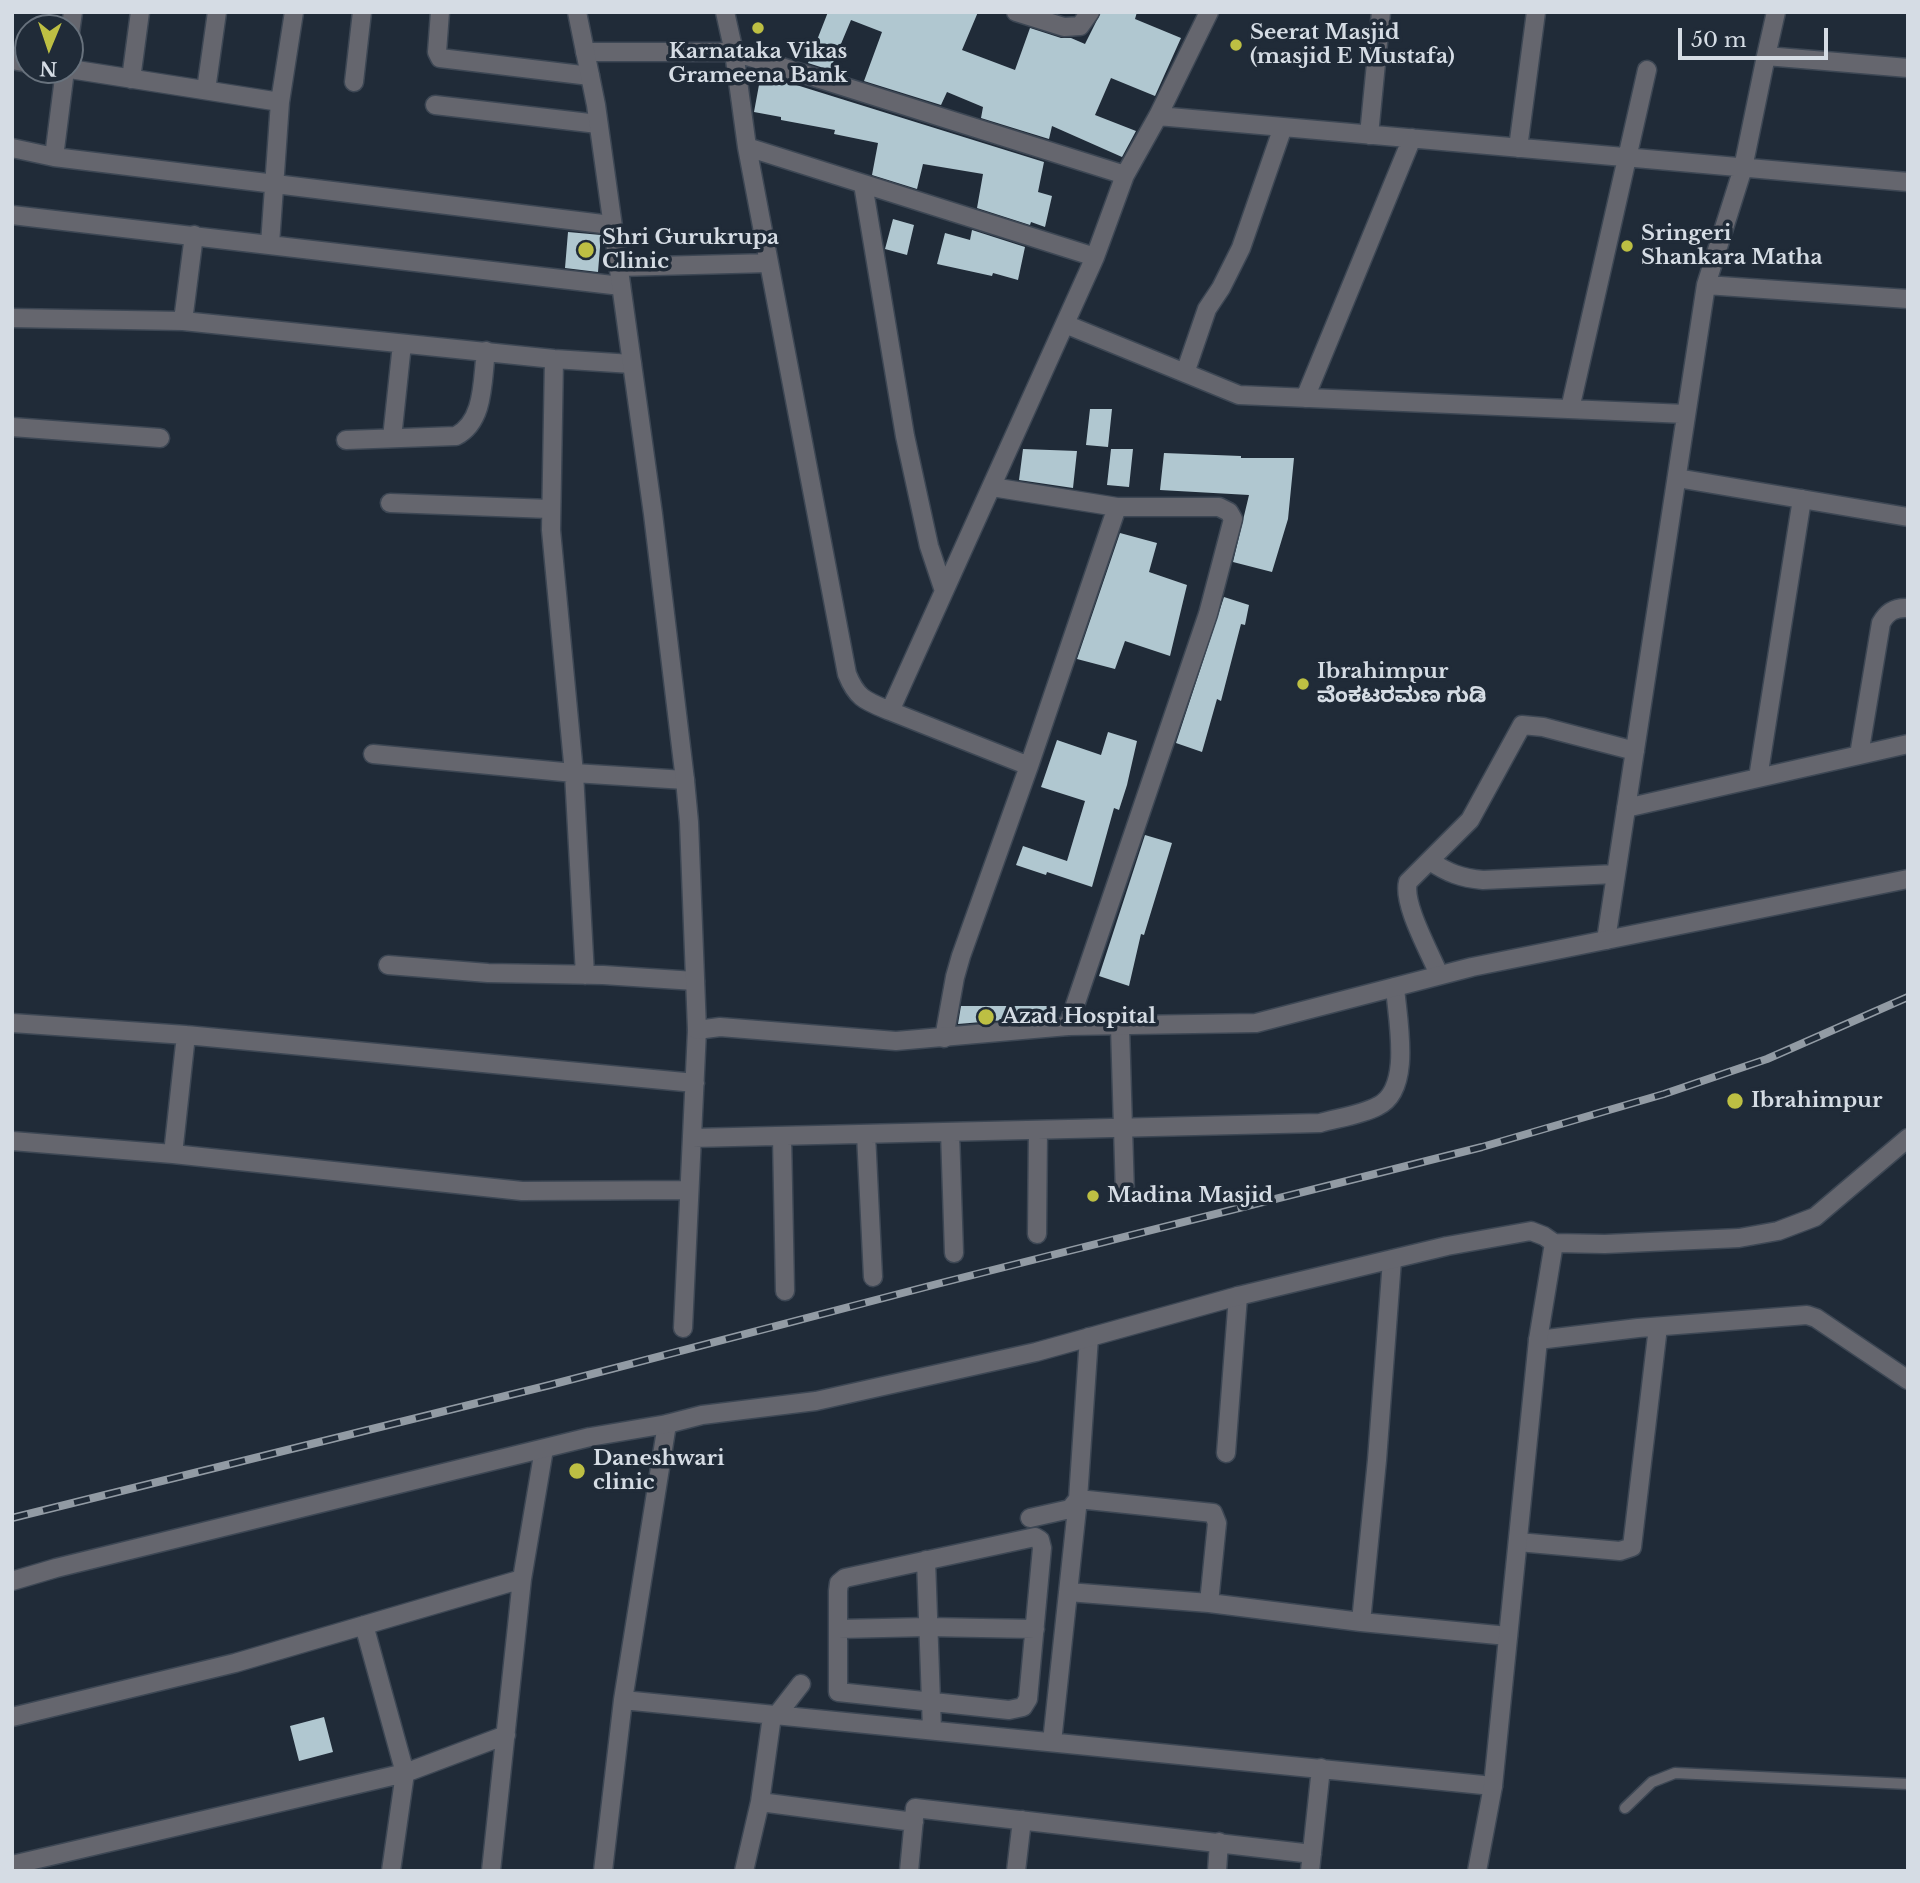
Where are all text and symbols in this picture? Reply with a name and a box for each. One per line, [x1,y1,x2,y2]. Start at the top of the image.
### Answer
north arrow [14,14,84,84]
scale bar [1682,14,1832,58]
marker: Karnataka Vikas Grameena Bank [750,20,766,36]
place label: Seerat Masjid (masjid E Mustafa) [1250,20,1455,70]
text: 50 m [1691,27,1746,53]
marker: Seerat Masjid (masjid E Mustafa) [1228,37,1244,53]
place label: Karnataka Vikas Grameena Bank [668,39,848,89]
text: N [39,57,58,80]
place label: Sringeri Shankara Matha [1641,221,1823,271]
place label: Shri Gurukrupa Clinic [602,225,779,275]
marker: Sringeri Shankara Matha [1619,238,1635,254]
marker: Shri Gurukrupa Clinic [576,240,596,260]
place label: Ibrahimpur ವೆಂಕಟರಮಣ ಗುಡಿ [1317,659,1486,709]
marker: Ibrahimpur ವೆಂಕಟರಮಣ ಗುಡಿ [1295,676,1311,692]
place label: Azad Hospital [1002,1004,1156,1030]
marker: Azad Hospital [976,1007,996,1027]
place label: Ibrahimpur [1751,1088,1882,1114]
marker: Ibrahimpur [1725,1091,1745,1111]
place label: Madina Masjid [1107,1183,1273,1209]
marker: Madina Masjid [1085,1188,1101,1204]
place label: Daneshwari clinic [593,1446,725,1496]
marker: Daneshwari clinic [567,1461,587,1481]

